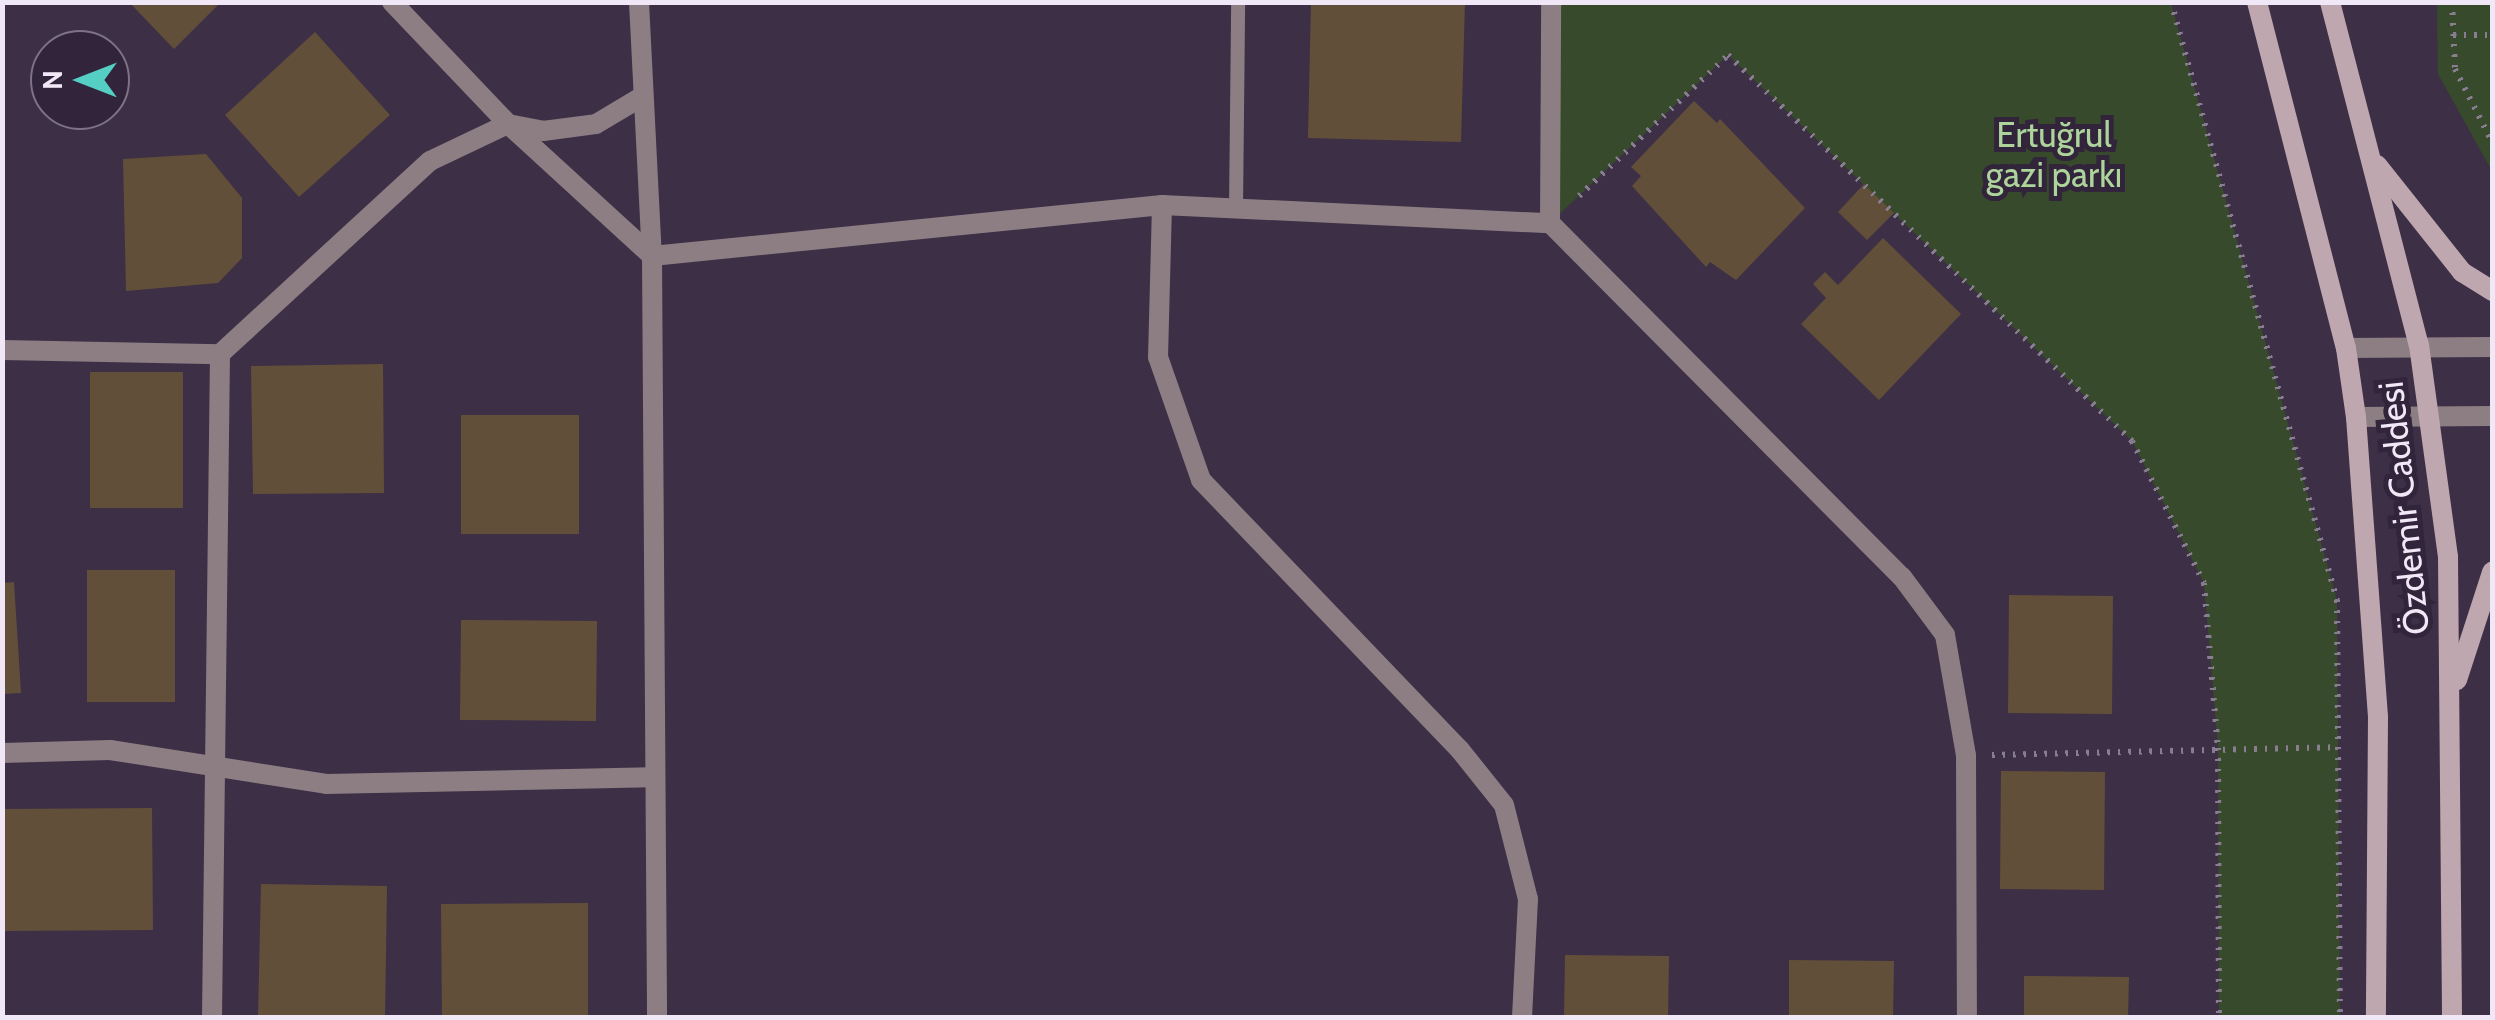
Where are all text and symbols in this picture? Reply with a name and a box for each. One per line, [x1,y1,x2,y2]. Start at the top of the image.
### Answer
north arrow [30,30,130,130]
text: N [35,70,69,90]
park label: Ertuğrul gazi parkı [1986,114,2122,196]
street label: Özdemir Caddesi [2370,379,2438,637]

